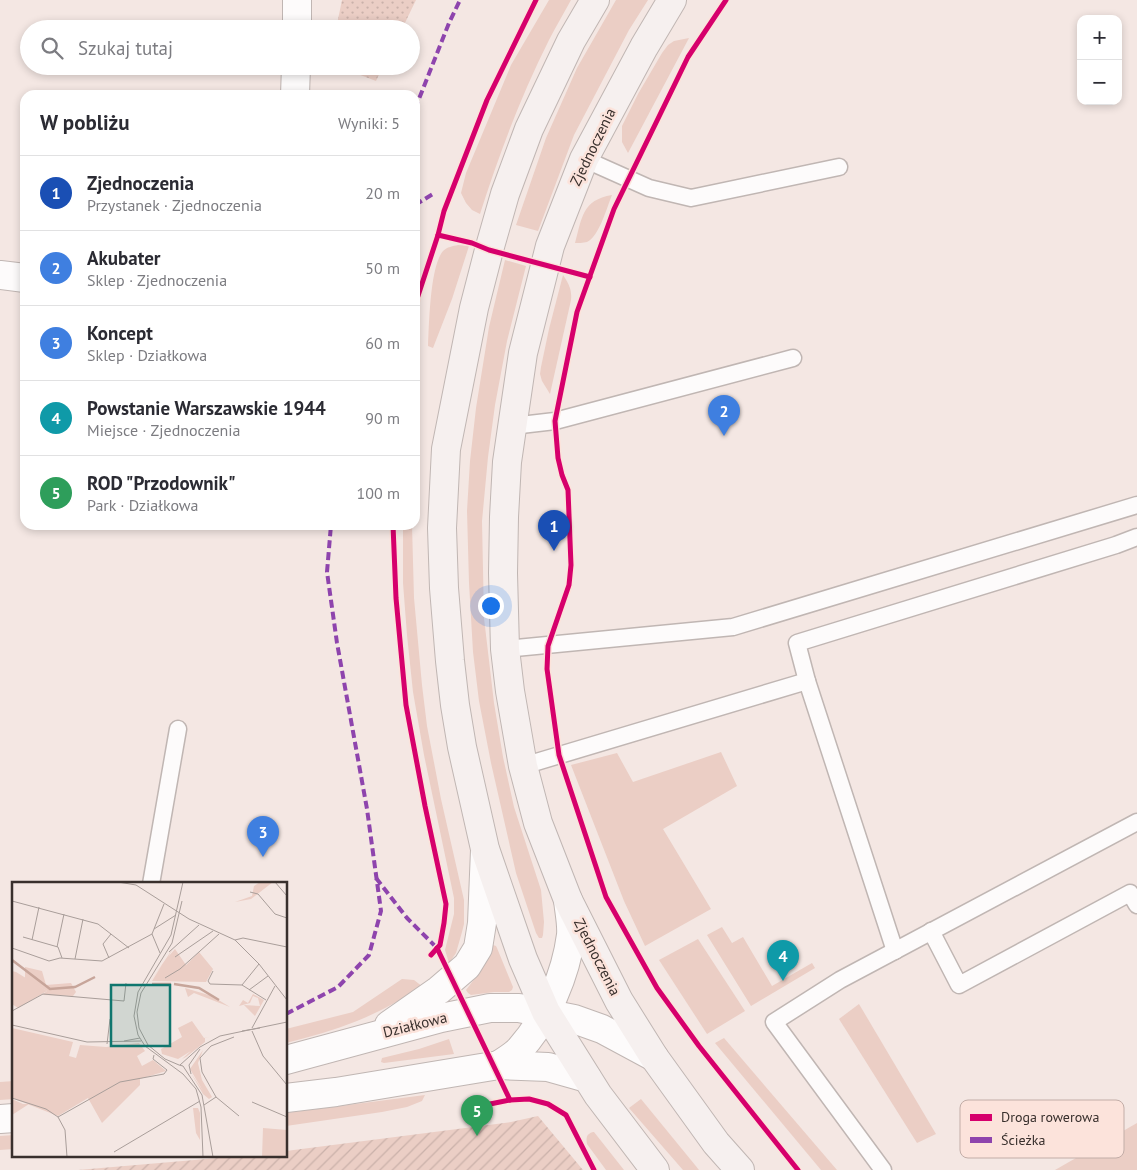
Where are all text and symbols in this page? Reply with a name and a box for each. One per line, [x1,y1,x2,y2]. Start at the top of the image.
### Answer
map controls [1077,15,1122,105]
button: + [1077,15,1122,60]
search box [20,20,420,75]
icon: search [38,34,66,62]
text: Szukaj tutaj [78,36,173,60]
button: − [1077,60,1122,105]
street label: Zjednoczenia [566,105,620,189]
text: W pobliżu [40,109,129,136]
text: Wyniki: 5 [338,113,400,133]
text: Zjednoczenia [87,171,194,195]
text: 1 [51,183,61,203]
text: 20 m [365,183,400,203]
text: Przystanek · Zjednoczenia [87,195,262,215]
text: Akubater [87,246,161,270]
text: 2 [51,258,61,278]
text: 50 m [365,258,400,278]
text: Sklep · Zjednoczenia [87,270,227,290]
text: Koncept [87,321,153,345]
text: 3 [51,333,61,353]
text: 60 m [365,333,400,353]
text: Sklep · Działkowa [87,345,207,365]
pin: 2 [708,395,740,436]
text: Powstanie Warszawskie 1944 [87,396,326,420]
text: 4 [51,408,61,428]
text: 90 m [365,408,400,428]
text: Miejsce · Zjednoczenia [87,420,241,440]
text: ROD "Przodownik" [87,471,236,495]
text: 5 [51,483,61,503]
text: 100 m [357,483,400,503]
text: Park · Działkowa [87,495,198,515]
pin: 1 [538,510,570,551]
your location [478,593,504,619]
pin: 3 [247,816,279,857]
inset map [12,882,288,1158]
street label: Zjednoczenia [570,915,625,999]
pin: 4 [767,940,799,981]
street label: Działkowa [381,1007,449,1042]
pin: 5 [461,1095,493,1136]
legend [960,1100,1124,1158]
text: Droga rowerowa [1001,1108,1099,1126]
text: Ścieżka [1001,1131,1045,1149]

